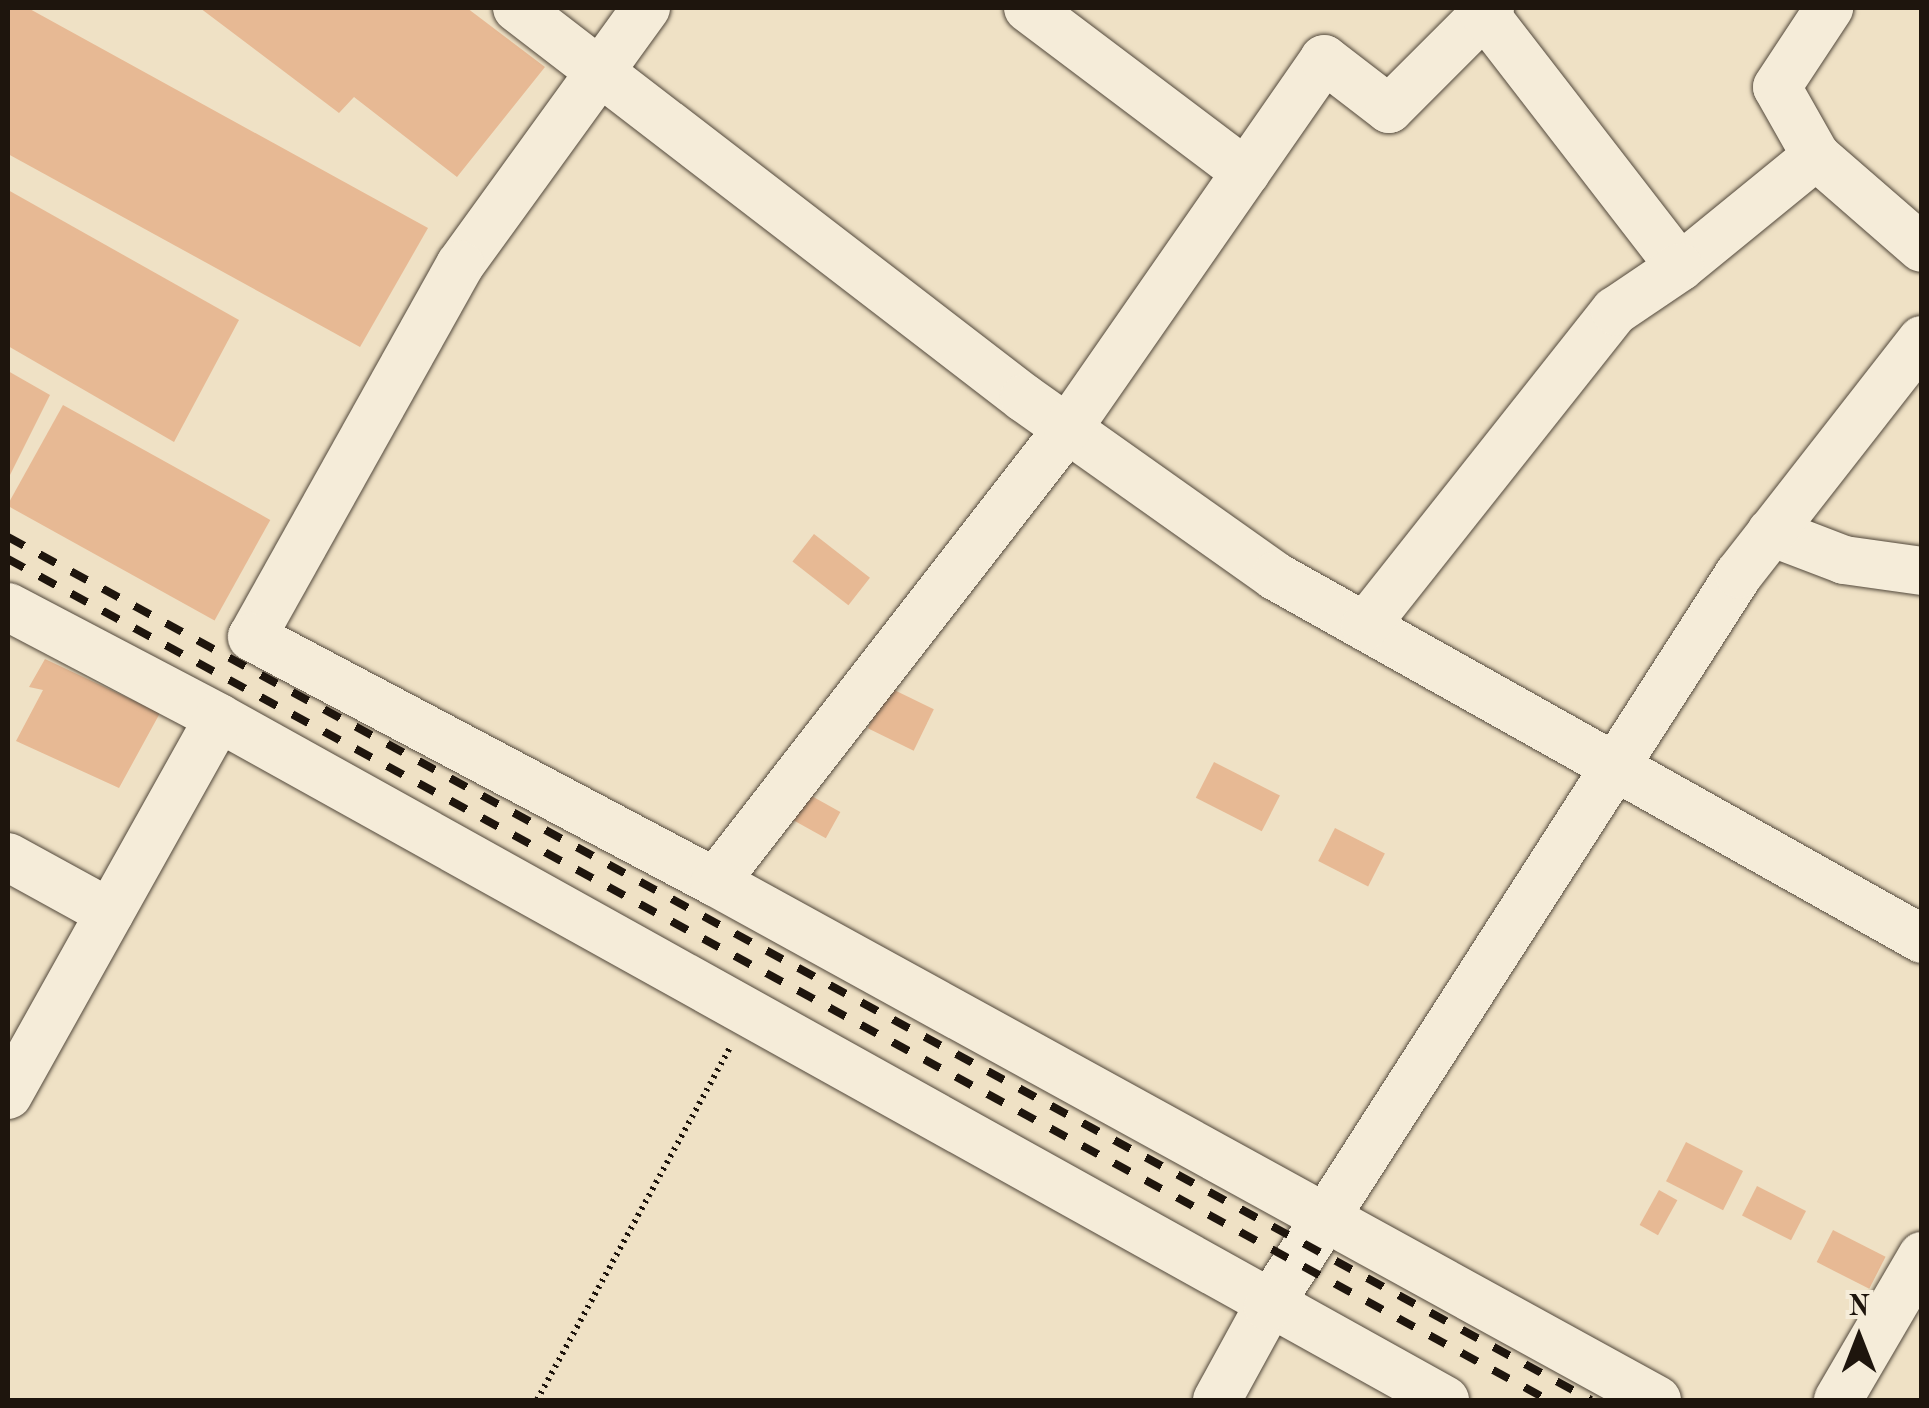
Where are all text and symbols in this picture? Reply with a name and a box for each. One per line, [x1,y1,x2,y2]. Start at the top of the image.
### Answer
north arrow [1809,1288,1909,1388]
text: N [1848,1294,1870,1322]

